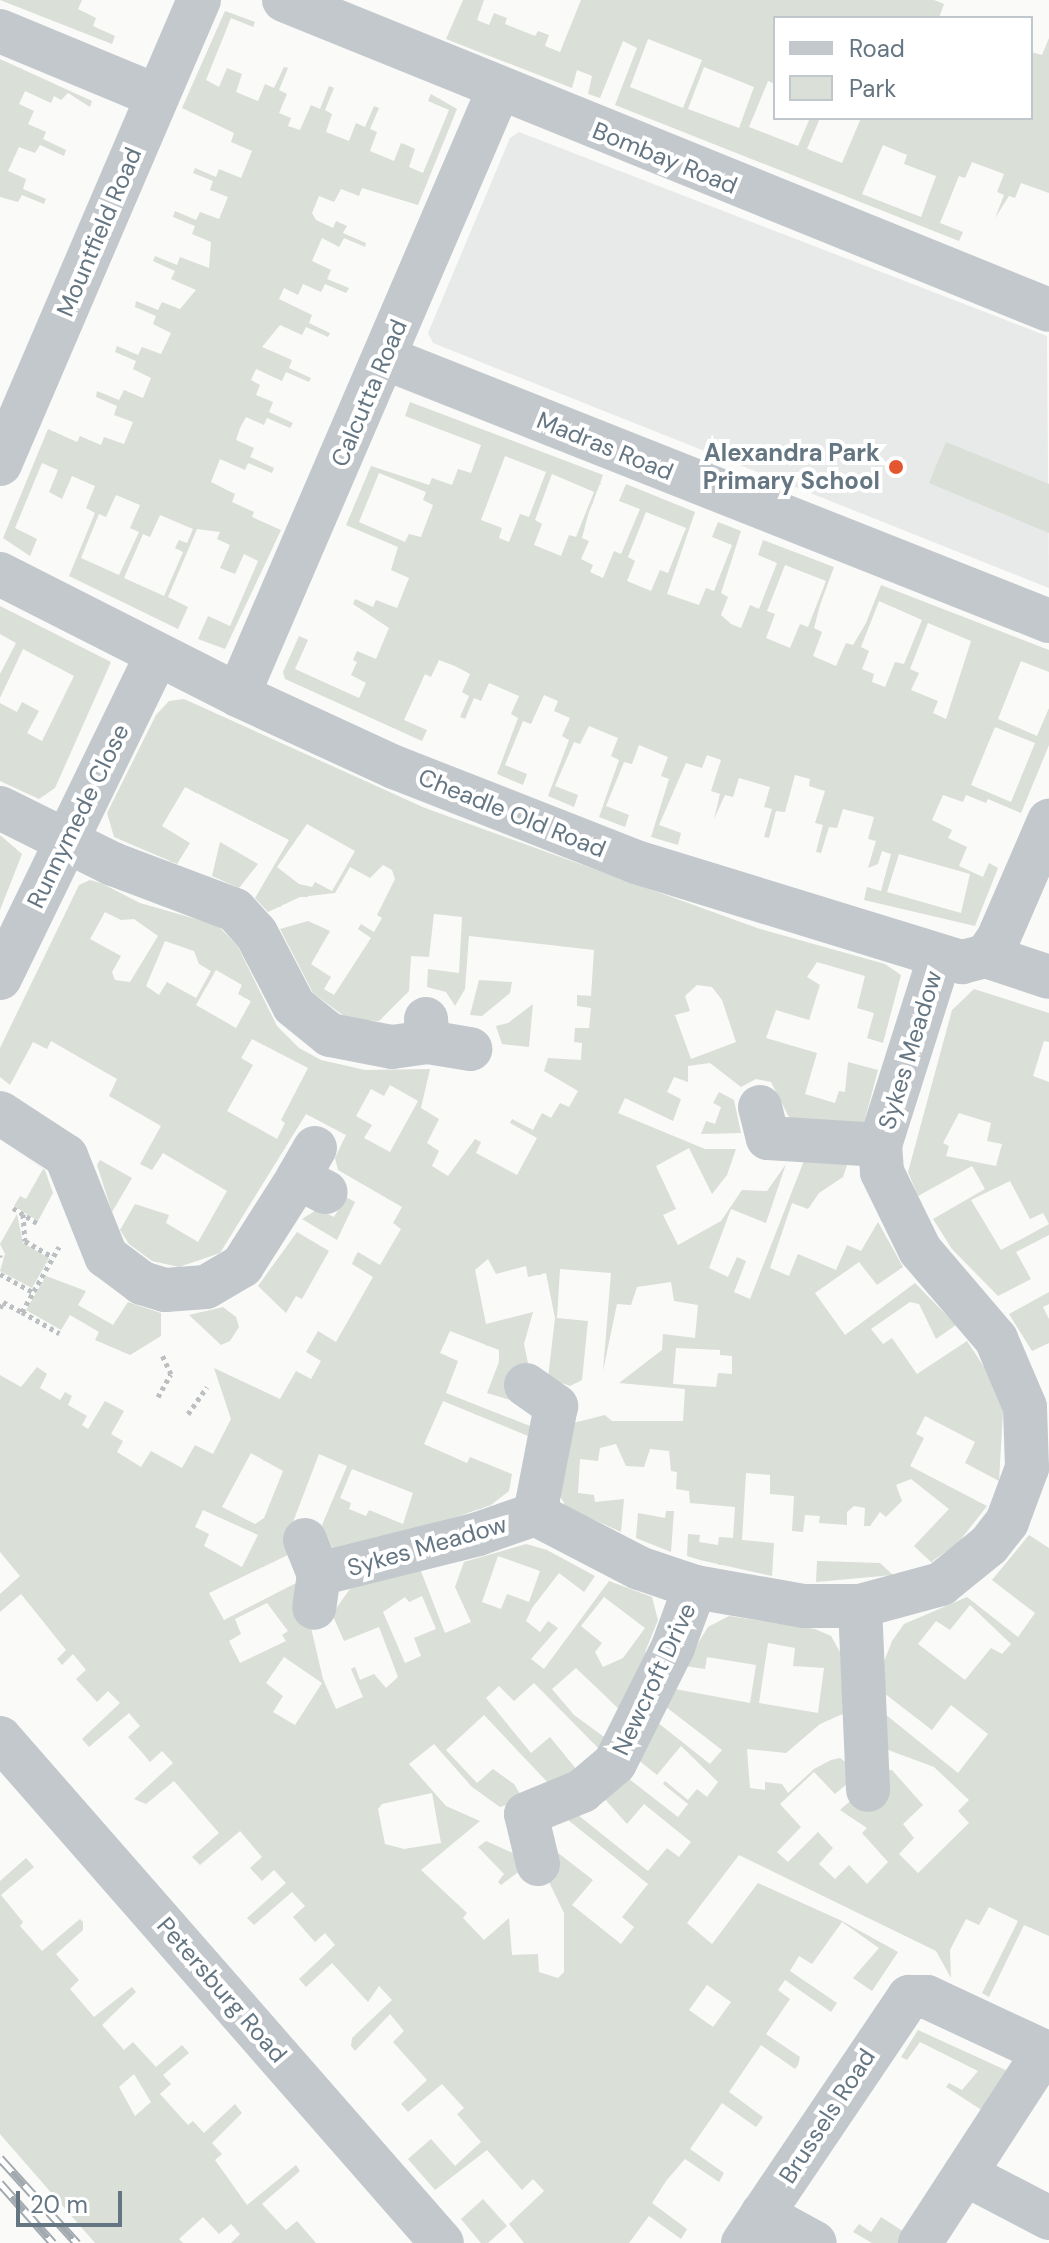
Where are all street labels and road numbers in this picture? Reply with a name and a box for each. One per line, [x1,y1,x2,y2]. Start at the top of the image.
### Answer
street label: Bombay Road [588,116,742,200]
street label: Mountfield Road [50,143,148,321]
street label: Calcutta Road [325,315,413,471]
street label: Madras Road [533,406,677,486]
street label: Runnymede Close [21,719,135,913]
street label: Cheadle Old Road [414,762,610,864]
street label: Sykes Meadow [872,967,948,1133]
street label: Sykes Meadow [344,1509,510,1583]
street label: Newcroft Drive [606,1598,702,1760]
street label: Petersburg Road [151,1911,293,2069]
street label: Brussels Road [773,2043,881,2189]

